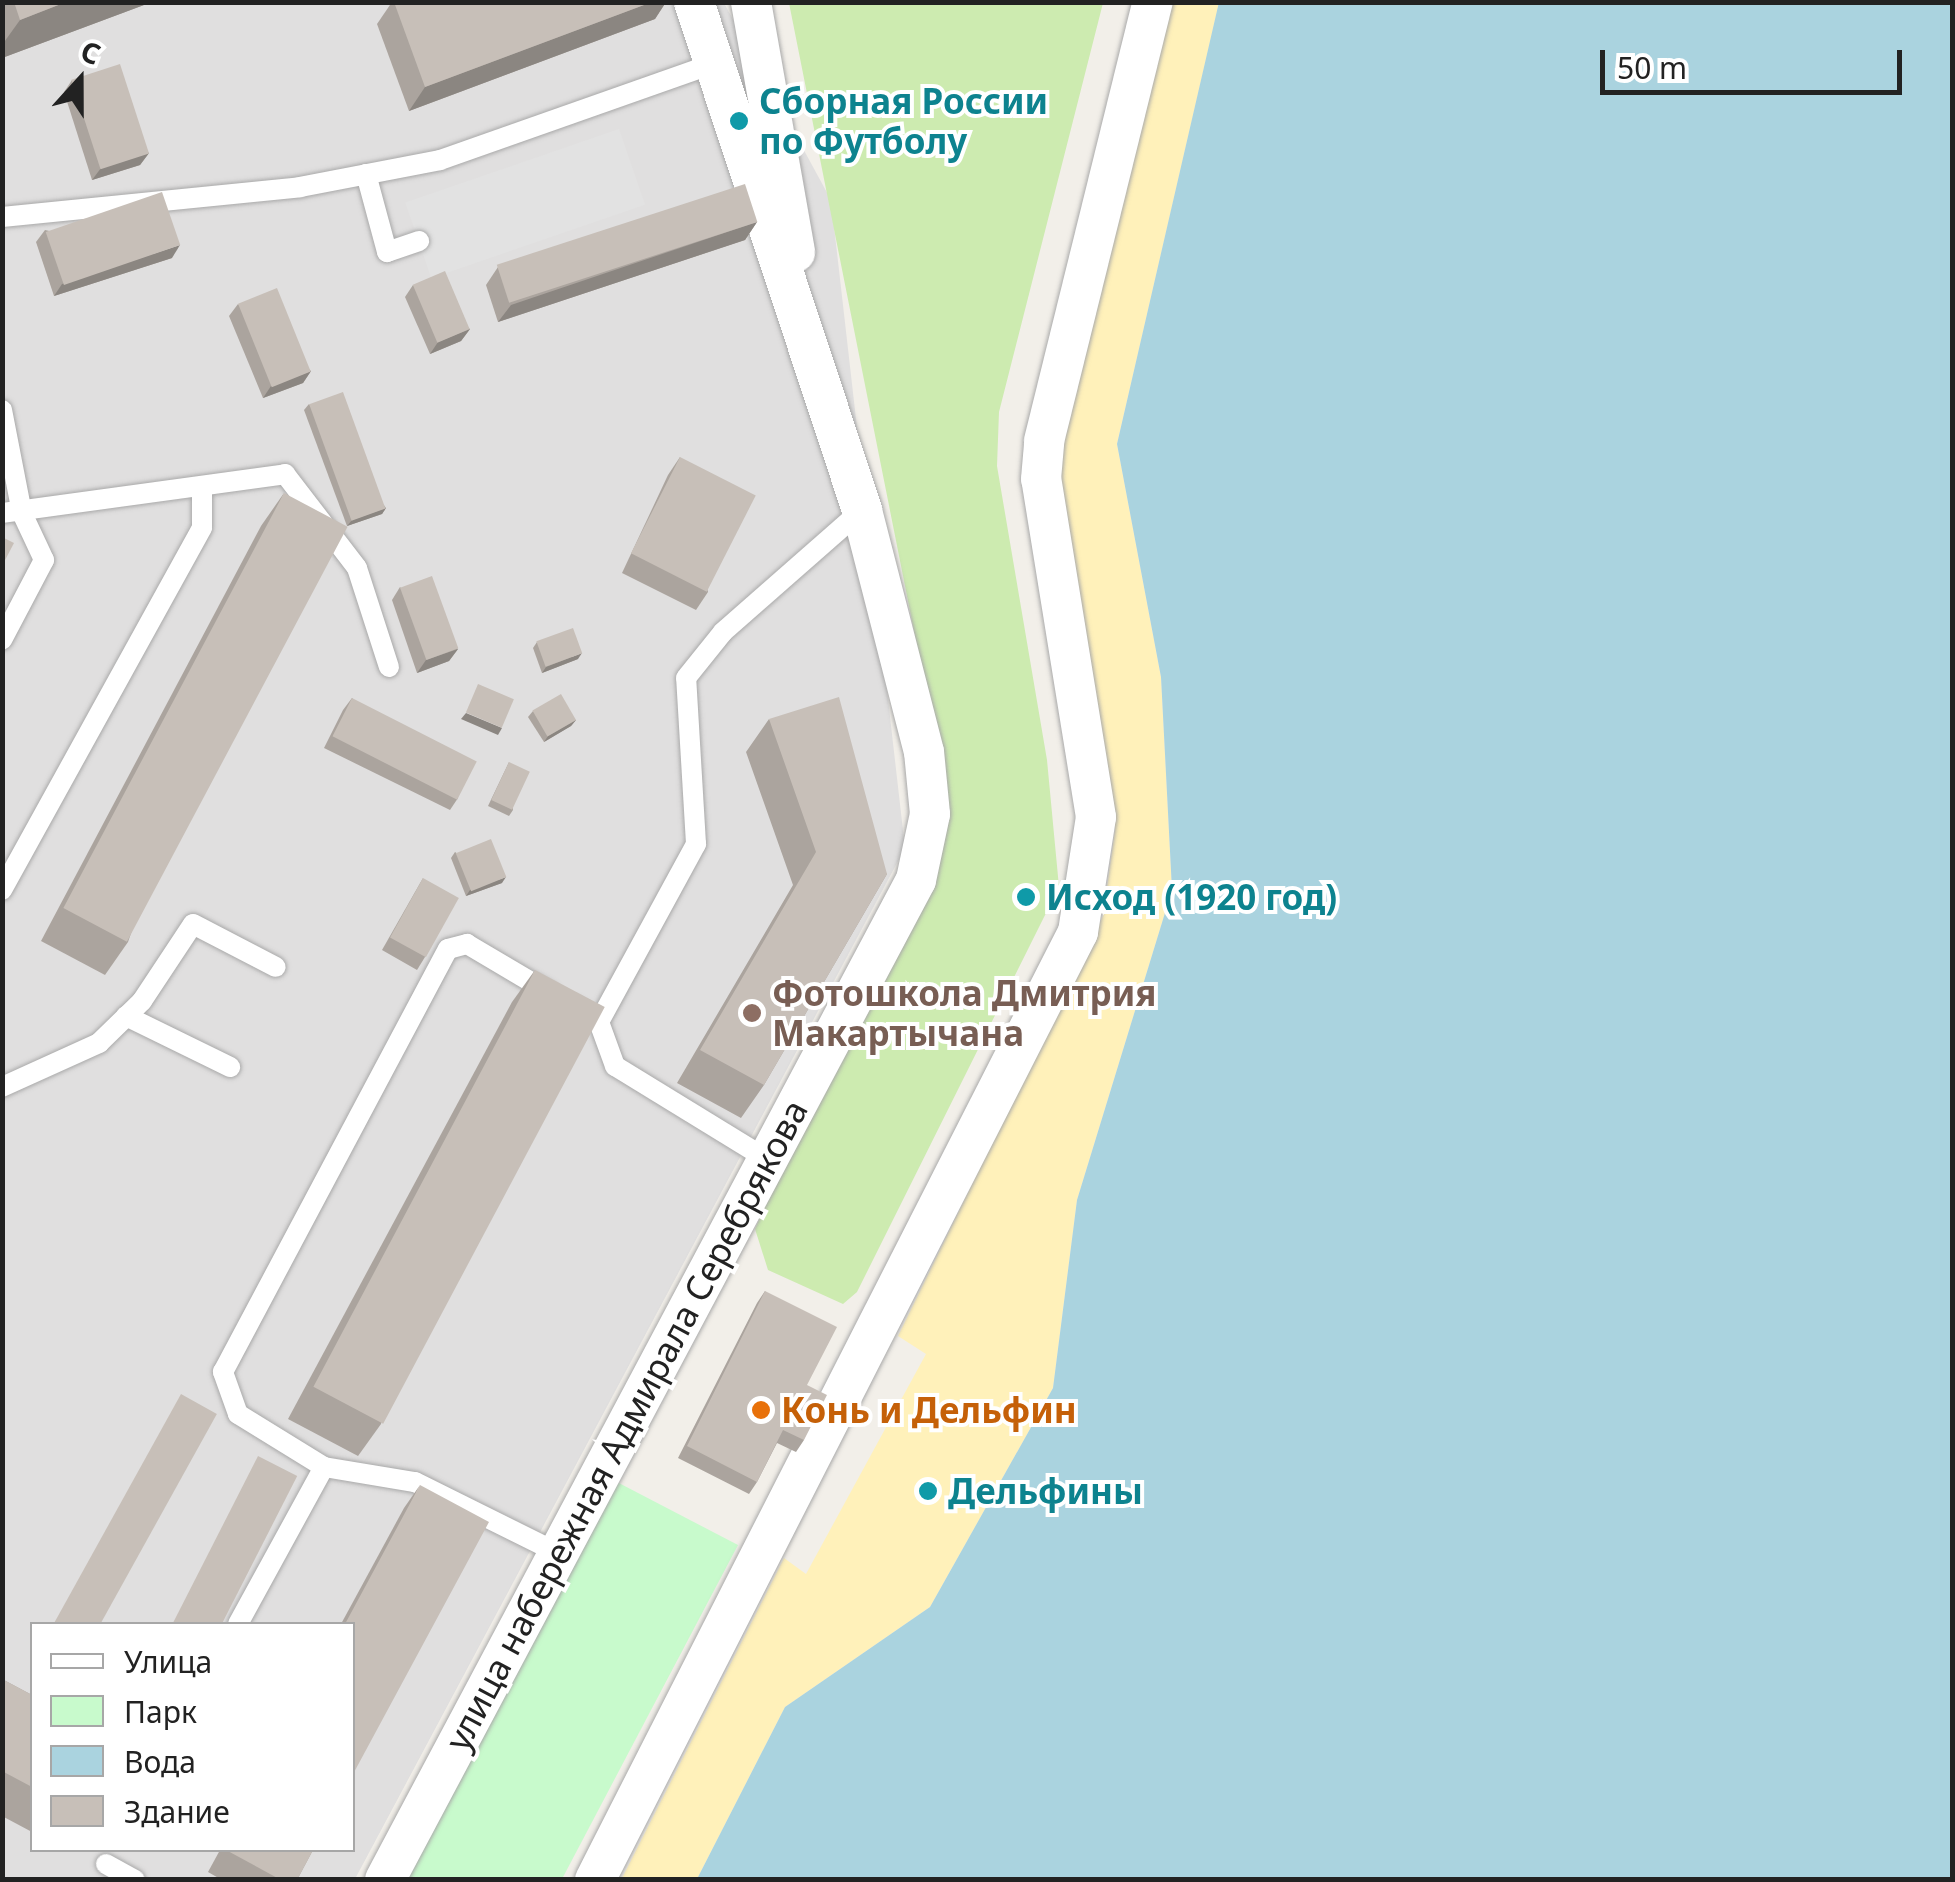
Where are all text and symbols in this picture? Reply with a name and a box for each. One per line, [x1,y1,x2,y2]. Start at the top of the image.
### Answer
north arrow [30,30,130,130]
scale bar [1605,30,1908,92]
text: С [76,31,106,73]
text: 50 m [1617,47,1687,88]
place label: Сборная России по Футболу [759,80,1048,162]
marker: Сборная России по Футболу [728,110,750,132]
place label: Исход (1920 год) [1046,876,1337,918]
marker: Исход (1920 год) [1015,886,1037,908]
place label: Фотошкола Дмитрия Макартычана [772,972,1156,1054]
marker: Фотошкола Дмитрия Макартычана [741,1002,763,1024]
street label: улица набережная Адмирала Серебрякова [436,1093,816,1757]
place label: Конь и Дельфин [781,1389,1077,1431]
marker: Конь и Дельфин [750,1399,772,1421]
place label: Дельфины [948,1470,1143,1512]
marker: Дельфины [917,1480,939,1502]
legend [30,1622,355,1852]
text: Улица [124,1641,212,1682]
text: Парк [124,1691,197,1732]
text: Вода [124,1741,196,1782]
text: Здание [124,1791,230,1832]

